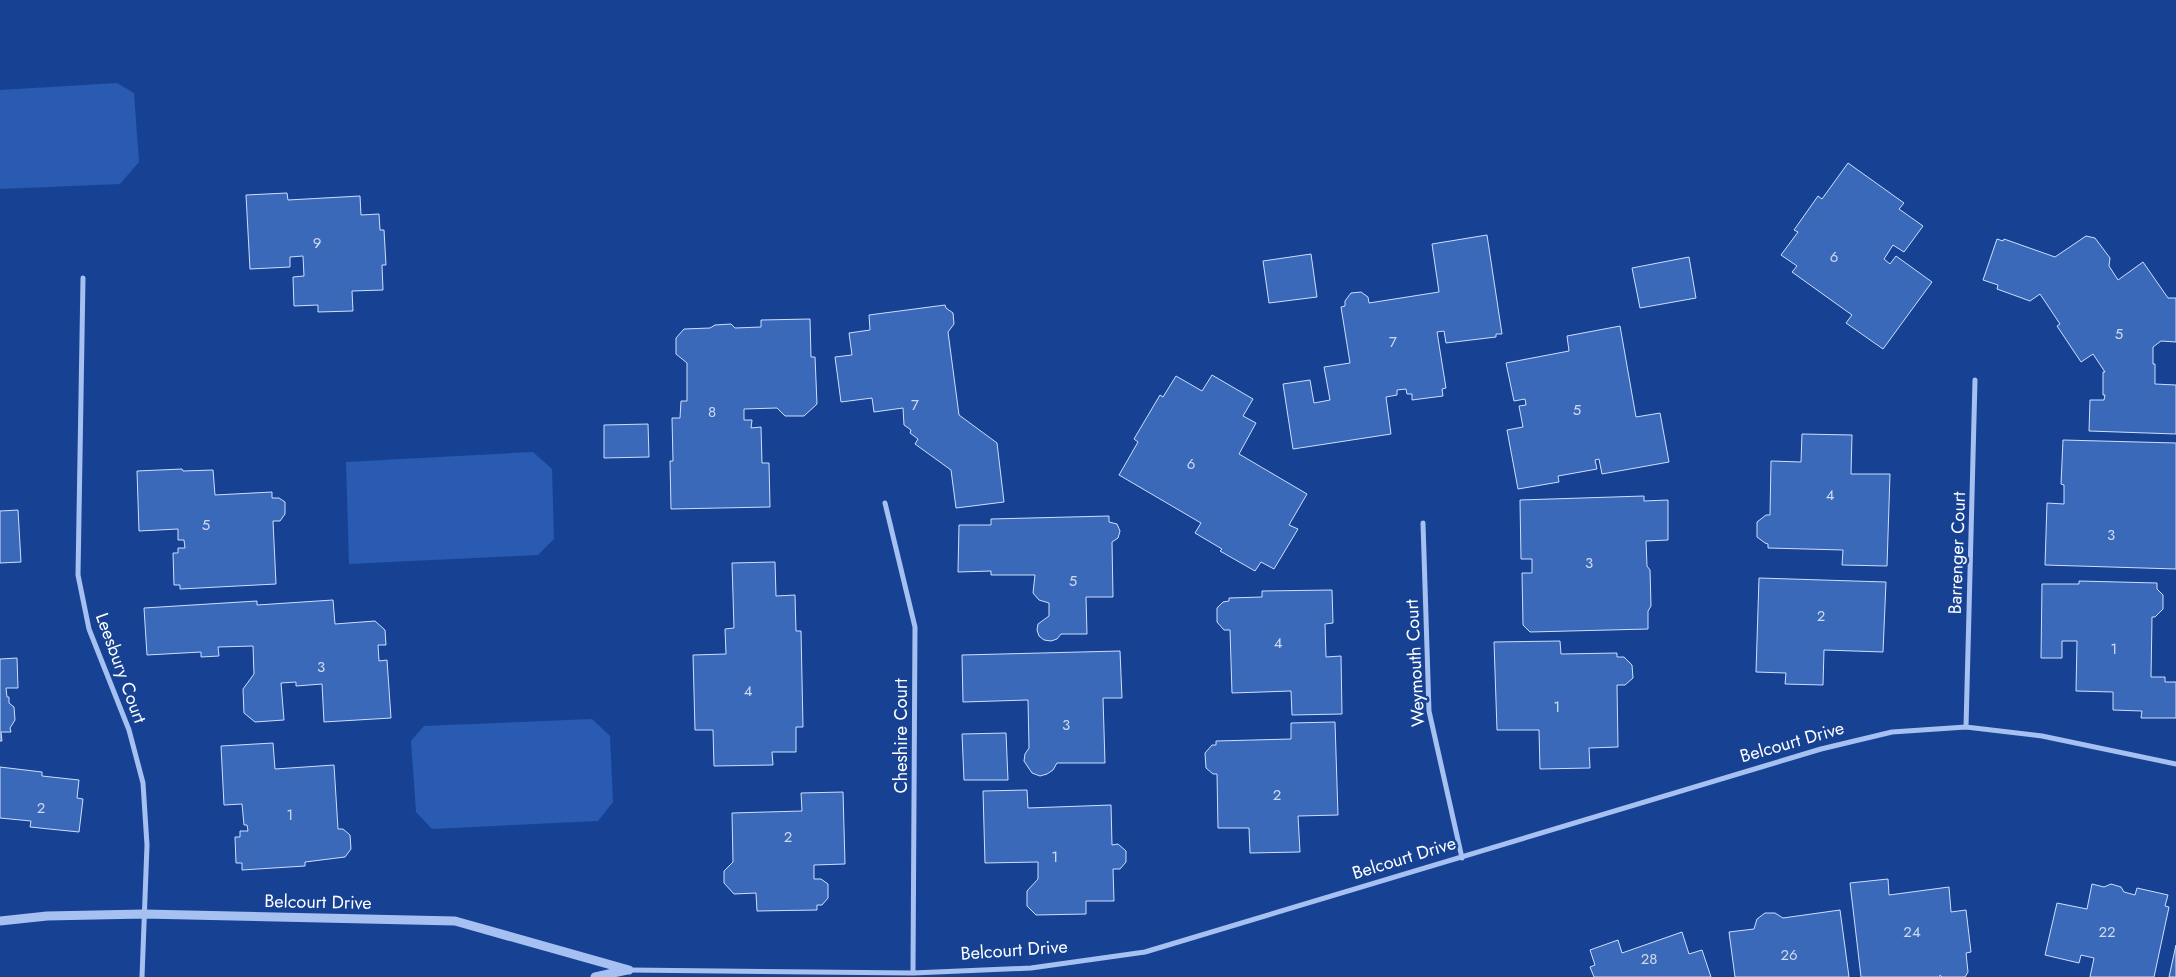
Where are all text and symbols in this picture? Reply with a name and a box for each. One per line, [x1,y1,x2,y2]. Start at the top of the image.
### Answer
house number: 9 [313,232,321,254]
house number: 6 [1830,246,1838,268]
house number: 5 [2115,323,2123,345]
house number: 7 [1389,331,1397,353]
house number: 7 [911,394,919,416]
house number: 5 [1573,399,1581,421]
house number: 8 [708,401,716,423]
house number: 6 [1187,453,1195,475]
house number: 4 [1826,484,1835,506]
street label: Barrenger Court [1942,491,1972,615]
house number: 5 [202,514,210,536]
house number: 3 [2107,524,2115,546]
house number: 3 [1585,552,1593,574]
house number: 5 [1069,570,1077,592]
street label: Weymouth Court [1399,598,1431,728]
house number: 2 [1817,605,1825,627]
street label: Leesbury Court [89,609,153,727]
house number: 4 [1274,632,1283,654]
house number: 1 [2111,638,2117,660]
house number: 3 [317,656,325,678]
street label: Cheshire Court [888,678,914,794]
house number: 4 [744,680,753,702]
house number: 1 [1554,696,1560,718]
house number: 3 [1062,714,1070,736]
street label: Belcourt Drive [1737,715,1847,769]
house number: 2 [1273,784,1281,806]
house number: 2 [37,797,45,819]
house number: 1 [287,804,293,826]
house number: 2 [784,826,792,848]
street label: Belcourt Drive [1349,830,1459,886]
house number: 1 [1052,846,1058,868]
street label: Belcourt Drive [264,888,372,916]
house number: 24 [1903,921,1921,943]
house number: 22 [2098,921,2116,943]
street label: Belcourt Drive [960,933,1068,967]
house number: 26 [1780,944,1798,966]
house number: 28 [1641,948,1657,970]

